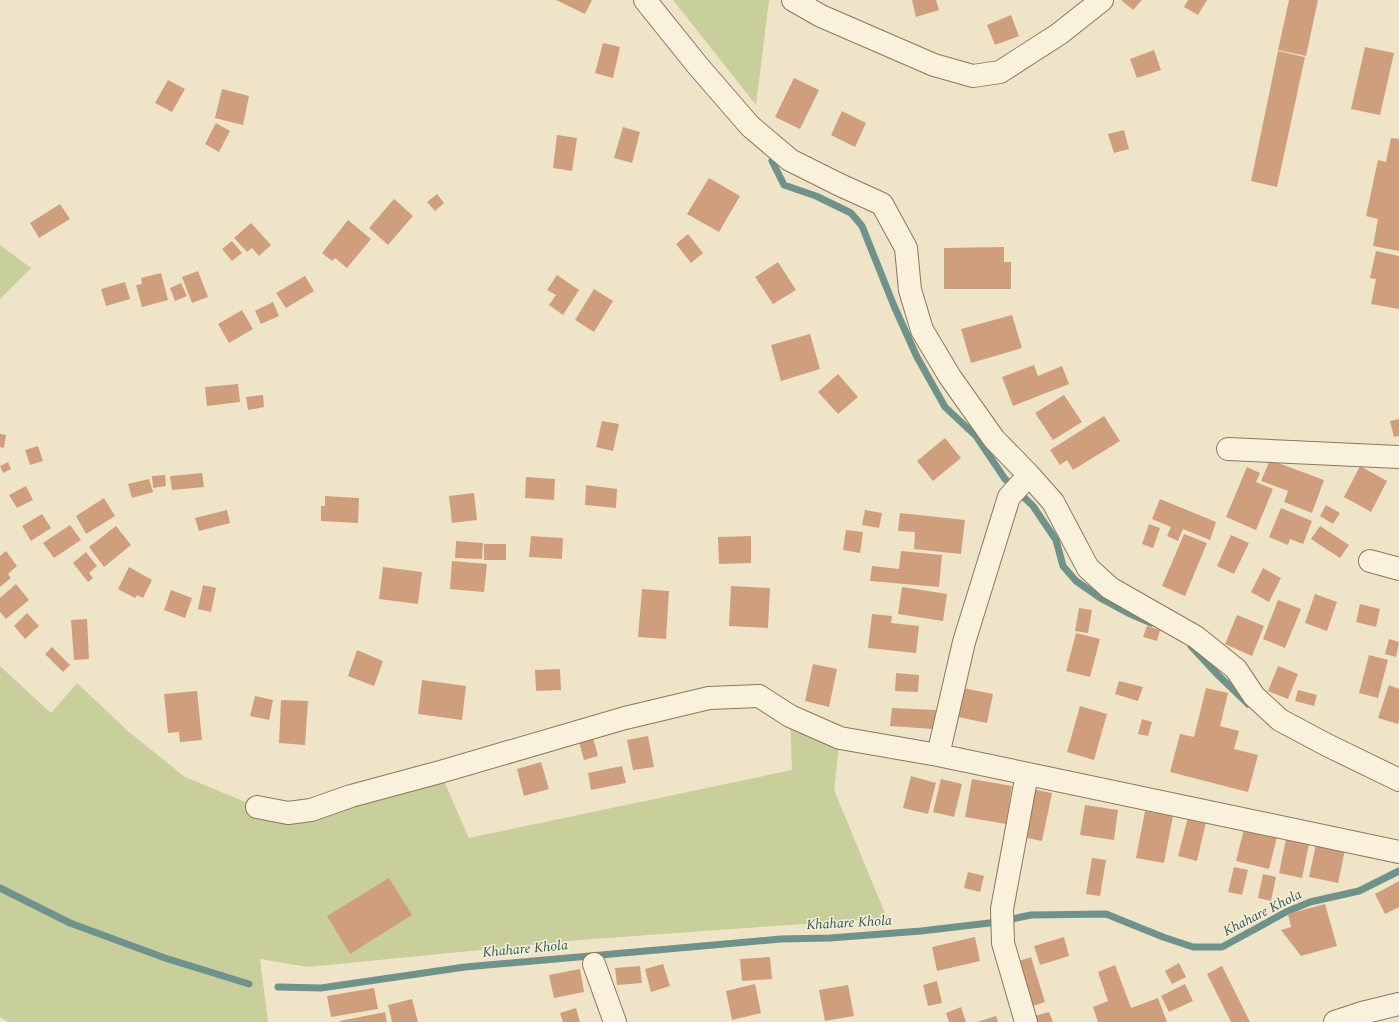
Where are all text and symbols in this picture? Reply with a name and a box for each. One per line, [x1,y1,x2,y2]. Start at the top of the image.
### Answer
water label: Khahare Khola [1219,884,1305,941]
water label: Khahare Khola [806,910,892,935]
water label: Khahare Khola [481,934,569,963]

